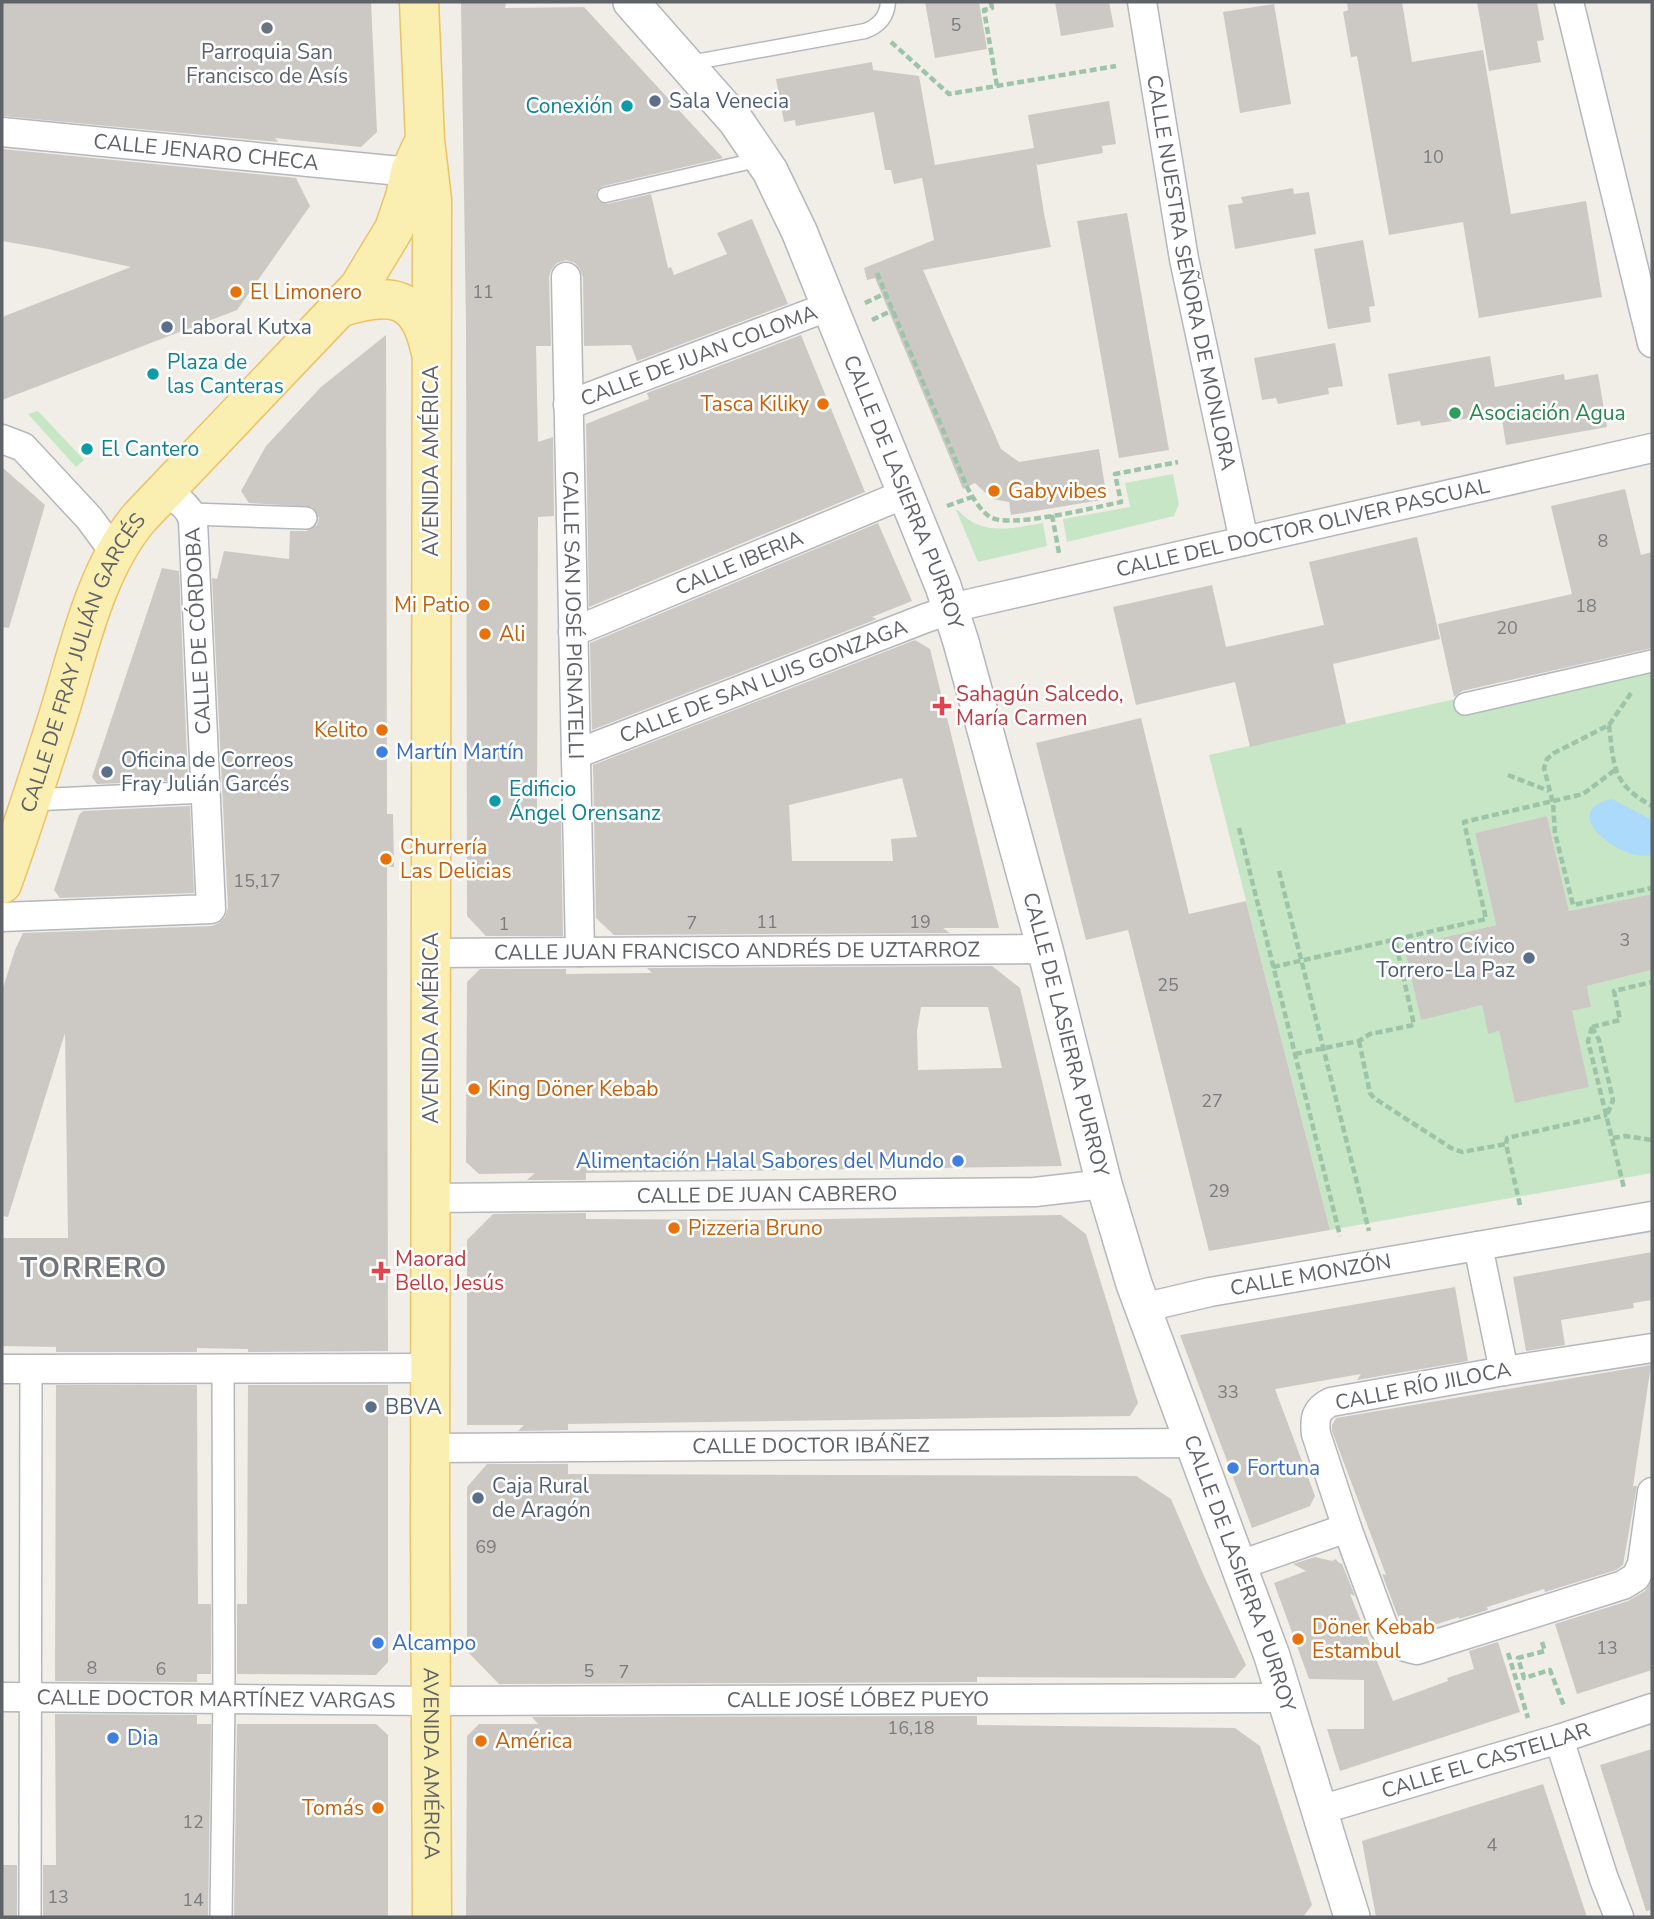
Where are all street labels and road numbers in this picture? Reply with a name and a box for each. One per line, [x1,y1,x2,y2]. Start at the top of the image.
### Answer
street label: CALLE NUESTRA SEÑORA DE MONLORA [1140,73,1243,473]
street label: CALLE JENARO CHECA [92,127,320,177]
street label: CALLE DE JUAN COLOMA [577,298,821,413]
street label: CALLE DE LASIERRA PURROY [837,351,970,633]
street label: AVENIDA AMÉRICA [417,365,445,557]
street label: CALLE SAN JOSÉ PIGNATELLI [556,470,590,759]
street label: CALLE DEL DOCTOR OLIVER PASCUAL [1113,471,1493,584]
street label: CALLE DE FRAY JULIÁN GARCÉS [14,507,152,816]
street label: CALLE IBERIA [671,524,807,602]
street label: CALLE DE CÓRDOBA [179,527,217,735]
street label: CALLE DE SAN LUIS GONZAGA [615,613,911,750]
street label: CALLE DE LASIERRA PURROY [1016,889,1116,1180]
street label: AVENIDA AMÉRICA [417,932,445,1124]
street label: CALLE JUAN FRANCISCO ANDRÉS DE UZTARROZ [494,935,980,967]
street label: CALLE DE JUAN CABRERO [636,1179,897,1210]
street label: CALLE MONZÓN [1228,1247,1393,1302]
street label: CALLE RÍO JILOCA [1333,1355,1513,1417]
street label: CALLE DOCTOR IBÁÑEZ [692,1431,930,1460]
street label: CALLE DE LASIERRA PURROY [1177,1431,1302,1716]
street label: AVENIDA AMÉRICA [417,1667,446,1860]
street label: CALLE DOCTOR MARTÍNEZ VARGAS [36,1683,396,1715]
street label: CALLE JOSÉ LÓBEZ PUEYO [727,1685,989,1714]
street label: CALLE EL CASTELLAR [1378,1716,1594,1805]

